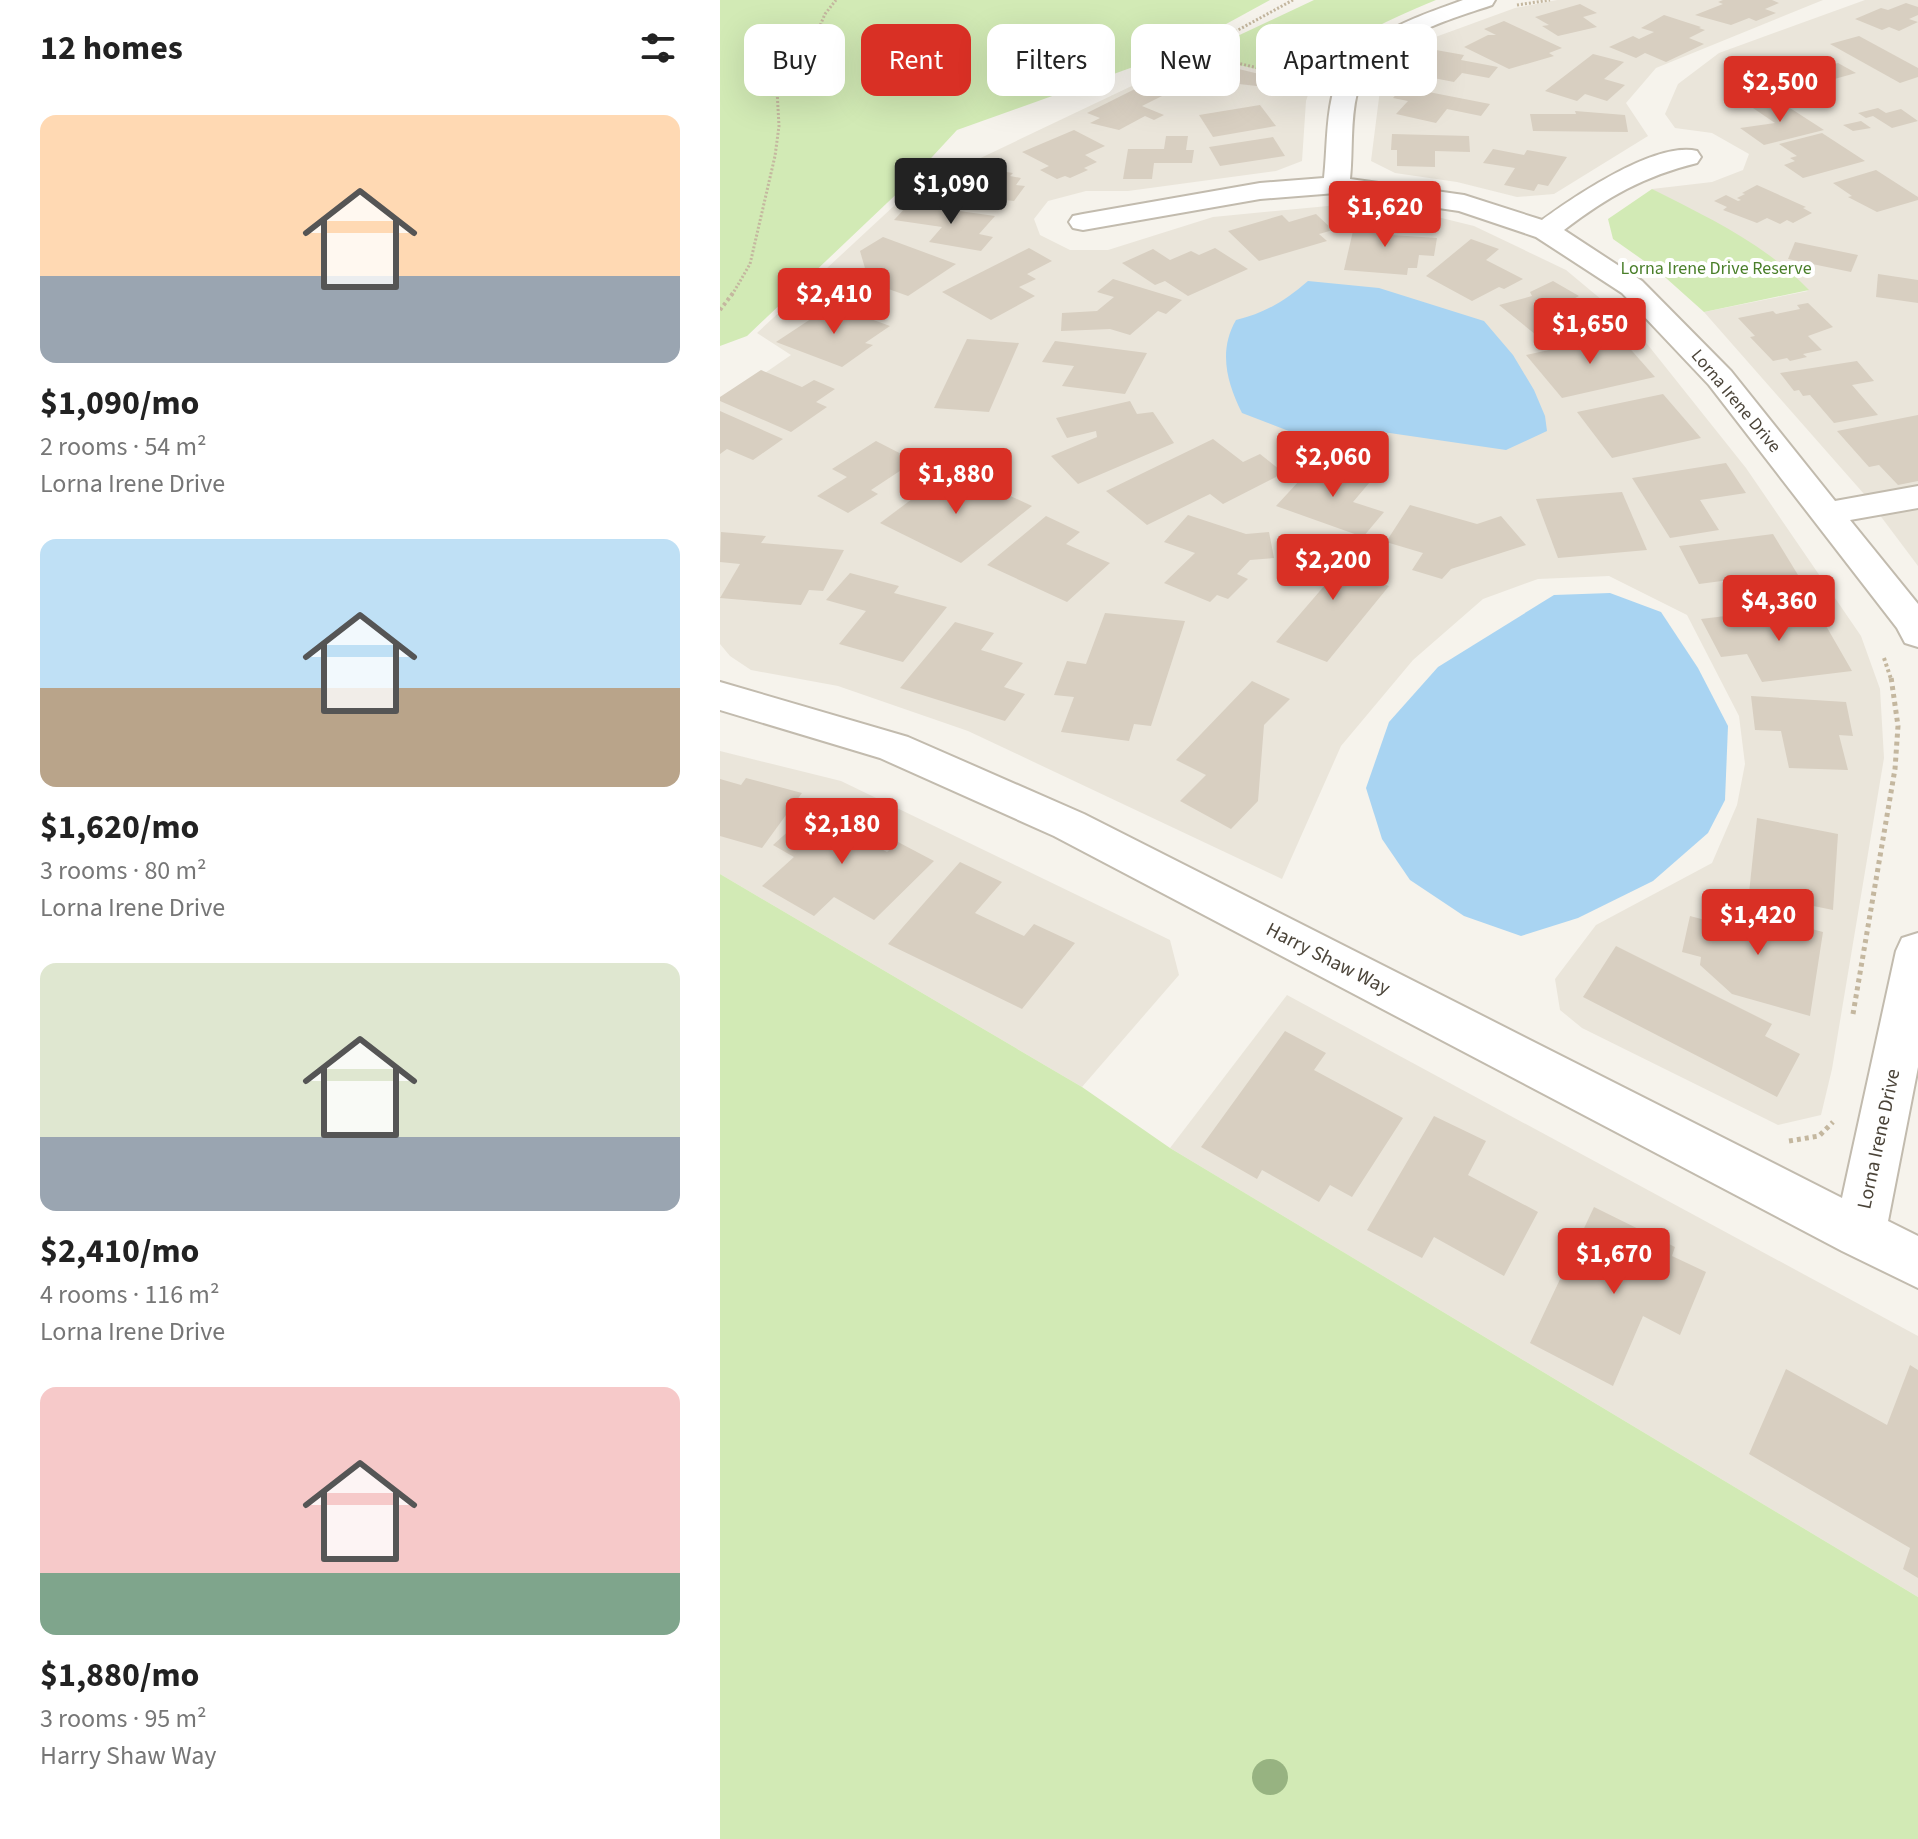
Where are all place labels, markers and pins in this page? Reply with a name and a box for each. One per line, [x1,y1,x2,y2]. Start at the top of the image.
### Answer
pin: $2,500 [1715,56,1845,124]
pin: $1,090 [886,158,1016,226]
pin: $1,620 [1320,181,1450,249]
pin: $2,410 [769,268,899,336]
pin: $1,650 [1525,298,1655,366]
pin: $2,060 [1268,431,1398,499]
pin: $1,880 [891,448,1021,516]
pin: $2,200 [1268,534,1398,602]
pin: $4,360 [1714,575,1844,643]
pin: $2,180 [777,798,907,866]
pin: $1,420 [1693,889,1823,957]
pin: $1,670 [1549,1228,1679,1296]

